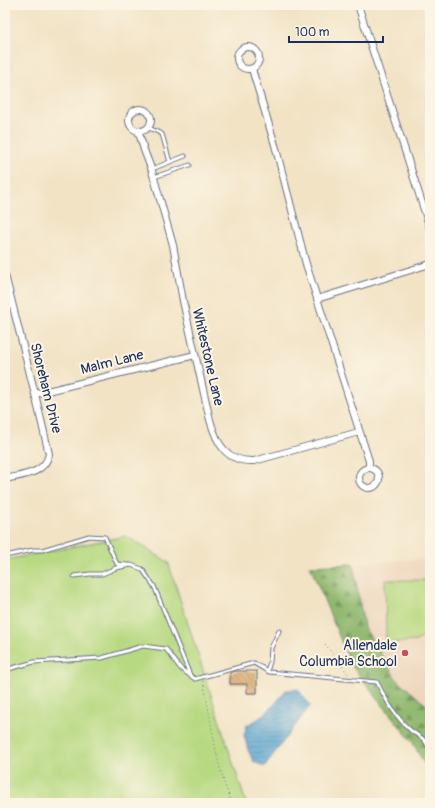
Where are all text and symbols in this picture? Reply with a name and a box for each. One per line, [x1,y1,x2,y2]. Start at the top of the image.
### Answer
scale bar [289,18,383,44]
text: 100 m [295,25,330,40]
street label: Whitestone Lane [189,307,228,408]
street label: Shoreham Drive [27,341,65,435]
street label: Malm Lane [79,346,145,378]
place label: Allendale Columbia School [299,637,397,670]
marker: Allendale Columbia School [400,648,410,658]

